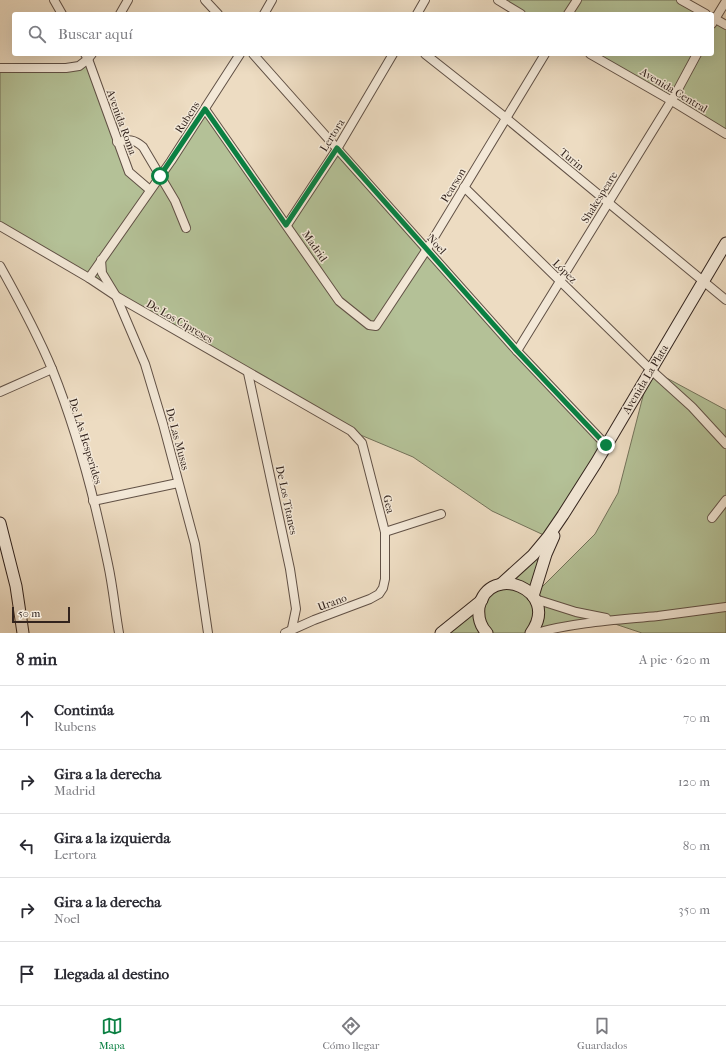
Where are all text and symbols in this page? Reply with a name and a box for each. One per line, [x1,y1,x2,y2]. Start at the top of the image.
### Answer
search box [12,12,714,56]
icon: search [26,23,48,45]
text: Buscar aquí [58,25,133,43]
street label: Avenida Central [637,65,710,116]
street label: Avenida Roma [103,87,140,157]
street label: Rubens [172,99,203,136]
street label: Lertora [317,116,348,154]
street label: Turin [557,146,587,174]
street label: Pearson [438,165,469,205]
route start [151,167,169,185]
street label: Shakespeare [578,169,621,226]
street label: Madrid [299,228,331,265]
street label: Noel [424,232,449,257]
street label: López [550,257,580,286]
street label: De Los Cipreses [144,297,215,346]
street label: Avenida La Plata [619,341,672,417]
street label: De LAs Hesperides [66,397,105,486]
street label: De Las Musas [163,407,192,472]
route end [597,436,615,454]
street label: De Los Titanes [273,464,300,536]
street label: Gea [380,494,397,515]
street label: Urano [316,591,349,614]
scale bar [12,605,70,624]
text: 50 m [18,607,40,620]
text: 8 min [16,649,57,669]
text: A pie · 620 m [639,652,710,667]
text: Continúa [54,701,114,719]
icon: ahead [16,707,38,729]
text: 70 m [683,710,710,725]
text: Rubens [54,719,96,734]
text: Gira a la derecha [54,765,161,783]
icon: right [16,771,38,793]
text: 120 m [678,774,710,789]
text: Madrid [54,783,95,798]
text: Gira a la izquierda [54,829,170,847]
icon: left [16,835,38,857]
text: 80 m [683,838,710,853]
text: Lertora [54,847,97,862]
text: Gira a la derecha [54,893,161,911]
icon: right [16,899,38,921]
text: 350 m [678,902,710,917]
text: Noel [54,911,80,926]
icon: arrive [16,963,38,985]
text: Llegada al destino [54,965,169,983]
tab: Mapa [99,1015,125,1052]
tab: Cómo llegar [322,1015,379,1052]
tab: Guardados [577,1015,627,1052]

